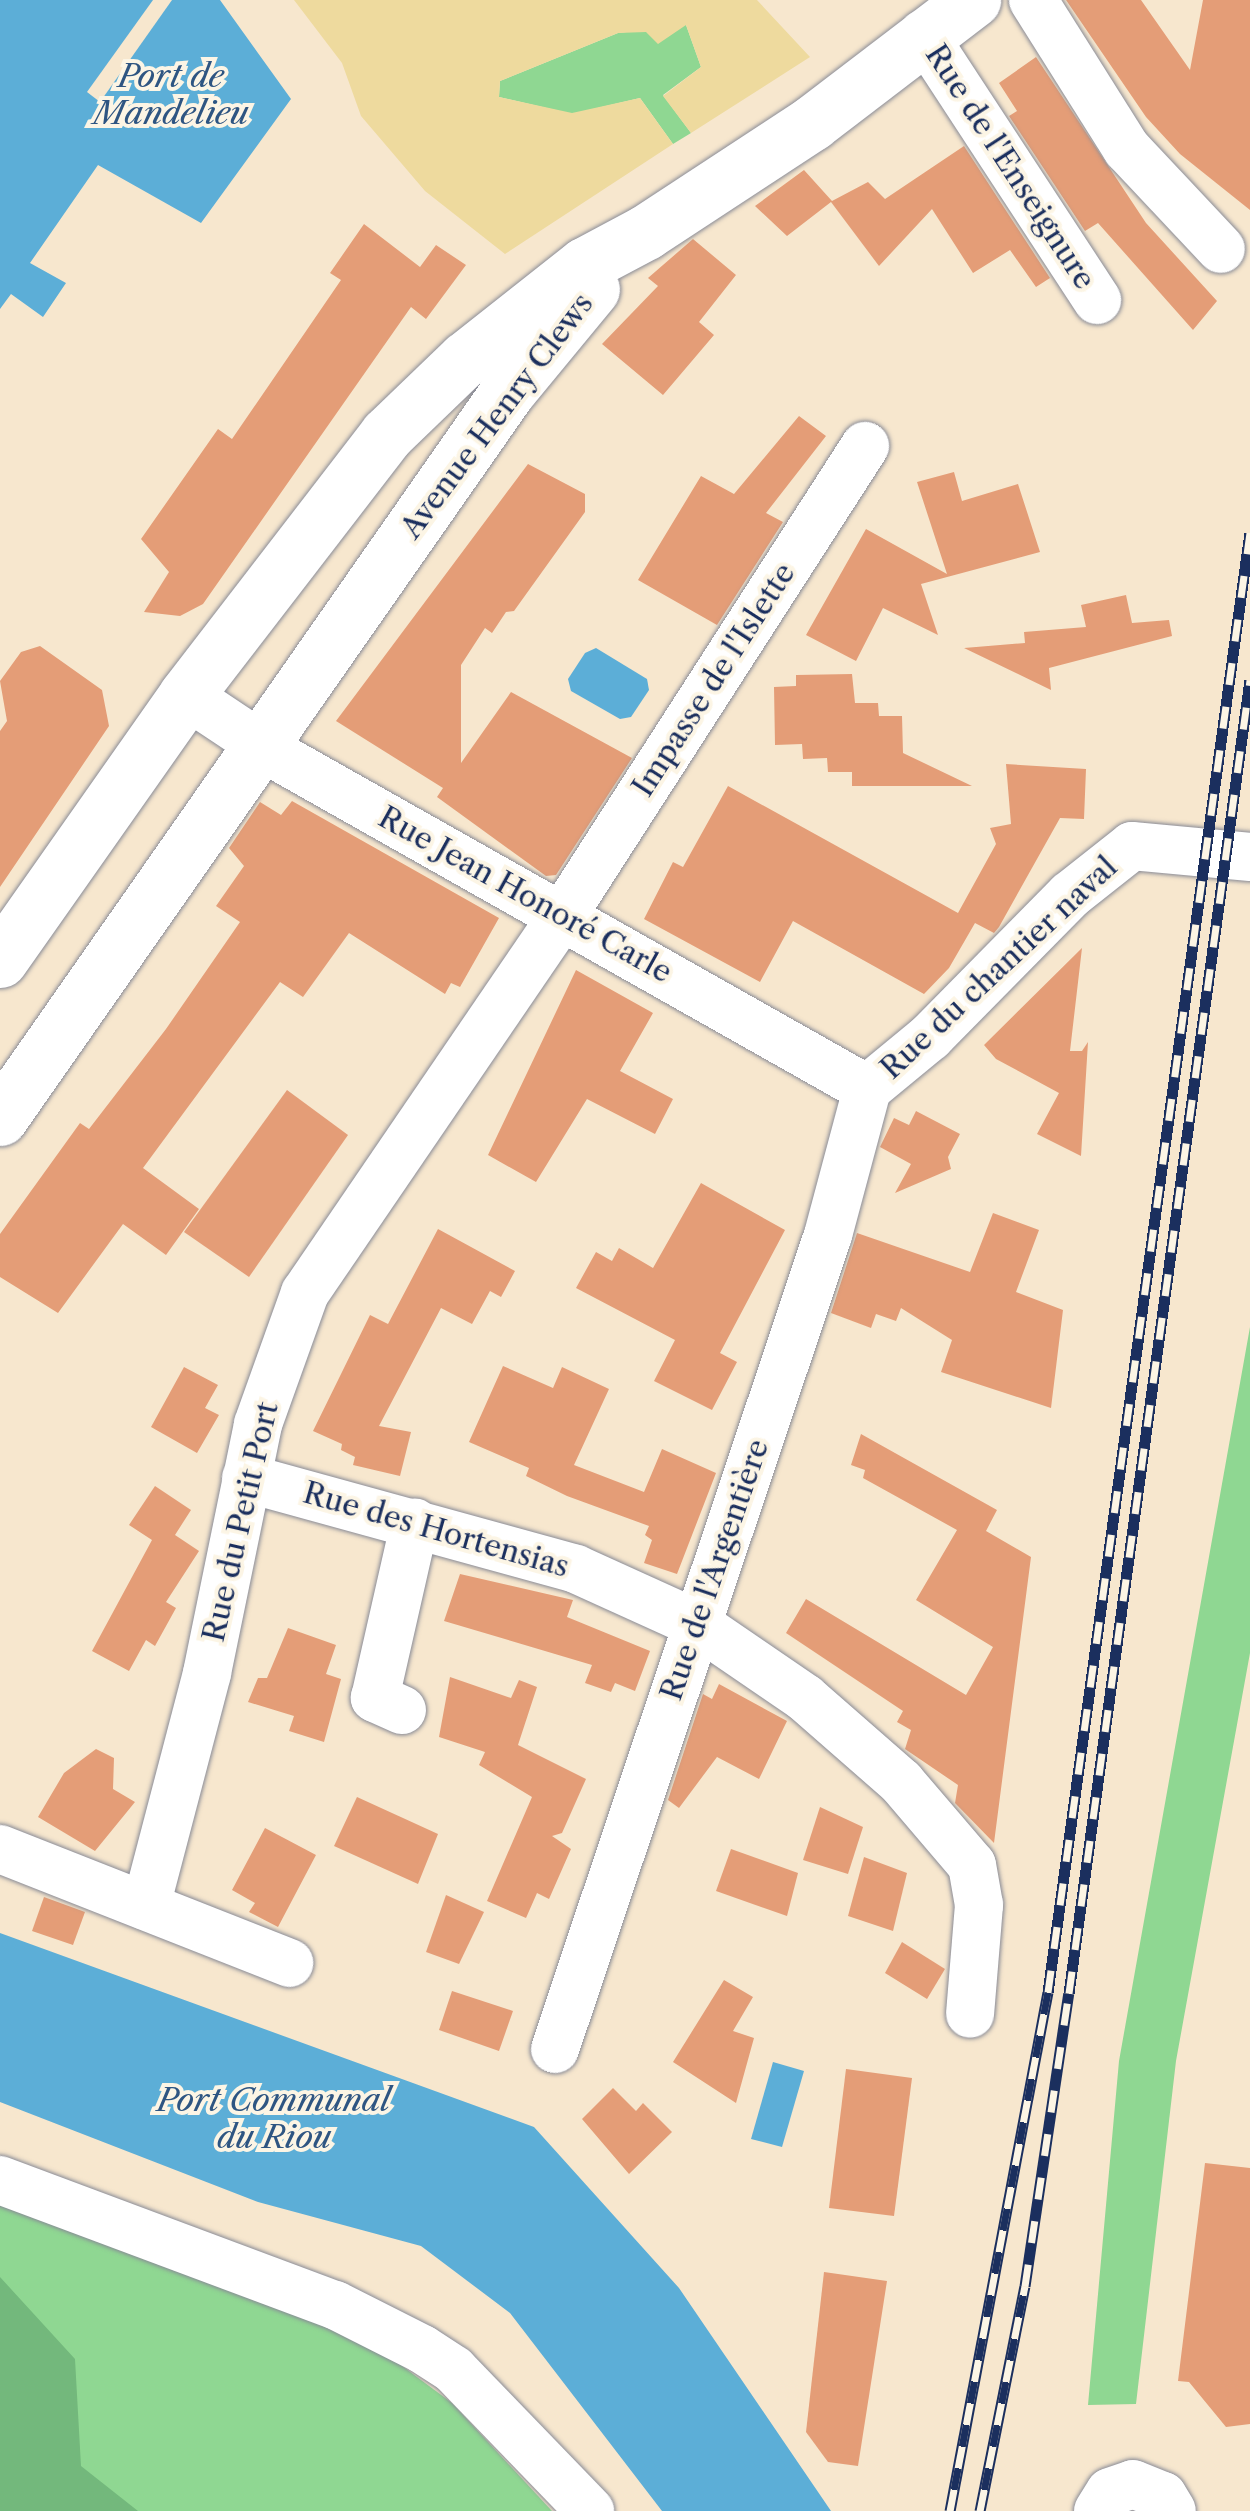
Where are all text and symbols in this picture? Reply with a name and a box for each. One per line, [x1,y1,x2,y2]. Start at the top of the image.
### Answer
street label: Rue de l'Enseignure [917,38,1103,296]
water label: Port de Mandelieu [94,58,248,133]
street label: Avenue Henry Clews [393,286,601,546]
street label: Impasse de l'Islette [625,557,803,803]
street label: Rue Jean Honoré Carle [372,799,678,991]
street label: Rue du chantier naval [873,849,1125,1087]
street label: Rue du Petit Port [196,1399,286,1645]
street label: Rue de l'Argentière [653,1435,777,1705]
street label: Rue des Hortensias [299,1475,573,1585]
water label: Port Communal du Riou [157,2082,391,2157]

